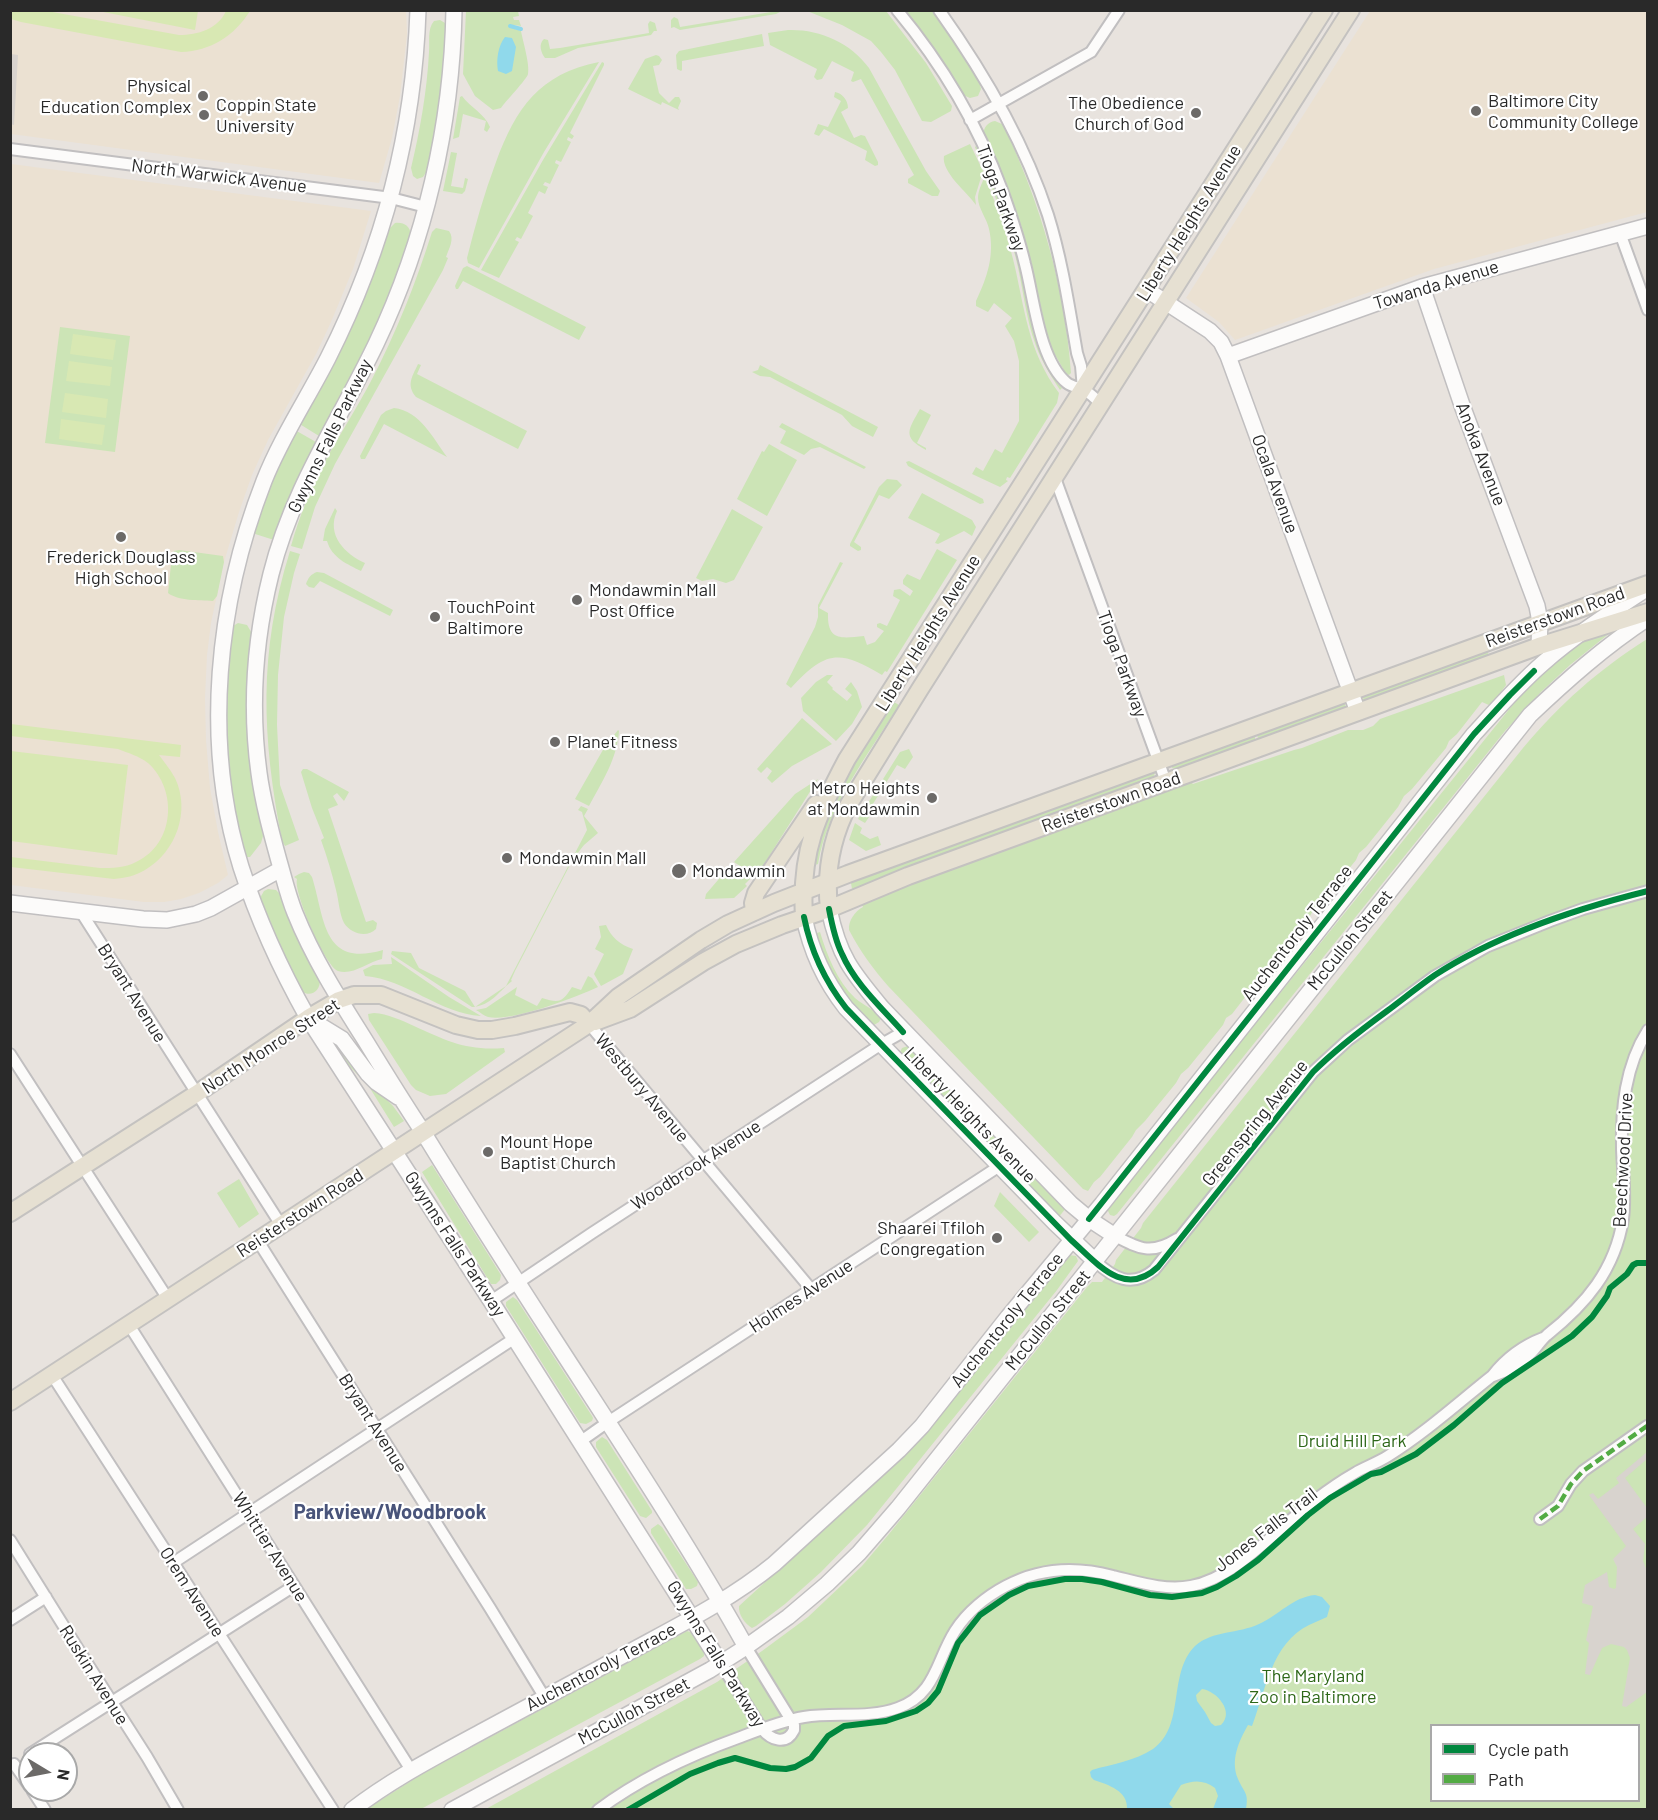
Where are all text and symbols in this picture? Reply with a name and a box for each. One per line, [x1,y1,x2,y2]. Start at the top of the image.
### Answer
place label: Physical Education Complex [40,75,191,118]
marker: Physical Education Complex [196,89,210,103]
place label: Baltimore City Community College [1488,90,1639,132]
place label: The Obedience Church of God [1068,92,1184,134]
place label: Coppin State University [216,94,317,136]
marker: Baltimore City Community College [1469,104,1483,118]
marker: The Obedience Church of God [1189,106,1203,120]
marker: Coppin State University [197,108,211,122]
street label: Liberty Heights Avenue [1132,141,1246,305]
street label: Tioga Parkway [972,142,1030,254]
street label: North Warwick Avenue [130,155,308,197]
street label: Towanda Avenue [1371,256,1501,314]
street label: Gwynns Falls Parkway [283,355,377,517]
street label: Anoka Avenue [1451,399,1511,509]
street label: Ocala Avenue [1247,431,1303,537]
marker: Frederick Douglass High School [114,530,128,544]
place label: Frederick Douglass High School [46,546,196,588]
street label: Liberty Heights Avenue [871,551,985,715]
place label: Mondawmin Mall Post Office [589,579,716,622]
street label: Reisterstown Road [1482,582,1628,652]
marker: Mondawmin Mall Post Office [570,593,584,607]
place label: TouchPoint Baltimore [447,596,535,638]
street label: Tioga Parkway [1093,608,1151,720]
marker: TouchPoint Baltimore [428,610,442,624]
place label: Planet Fitness [567,731,678,753]
marker: Planet Fitness [548,735,562,749]
street label: Reisterstown Road [1038,767,1184,837]
place label: Metro Heights at Mondawmin [807,777,920,820]
marker: Metro Heights at Mondawmin [925,791,939,805]
place label: Mondawmin Mall [519,847,646,869]
marker: Mondawmin Mall [500,851,514,865]
place label: Mondawmin [692,860,785,882]
street label: Auchentoroly Terrace [1237,861,1357,1005]
marker: Mondawmin [670,862,688,880]
street label: McCulloh Street [1303,885,1397,995]
street label: Bryant Avenue [93,939,171,1047]
street label: North Monroe Street [198,993,344,1099]
street label: Westbury Avenue [590,1029,694,1147]
street label: Liberty Heights Avenue [899,1043,1041,1187]
street label: Greenspring Avenue [1197,1055,1313,1191]
street label: Beechwood Drive [1609,1092,1637,1228]
street label: Woodbrook Avenue [627,1115,765,1215]
place label: Mount Hope Baptist Church [500,1131,616,1174]
marker: Mount Hope Baptist Church [481,1145,495,1159]
street label: Reisterstown Road [233,1164,367,1262]
street label: Gwynns Falls Parkway [400,1167,510,1321]
place label: Shaarei Tfiloh Congregation [877,1217,985,1260]
marker: Shaarei Tfiloh Congregation [990,1231,1004,1245]
street label: Auchentoroly Terrace [946,1248,1068,1392]
street label: Holmes Avenue [745,1254,857,1338]
street label: McCulloh Street [1001,1265,1095,1375]
street label: Bryant Avenue [334,1369,412,1477]
park label: Druid Hill Park [1298,1430,1406,1452]
street label: Jones Falls Trail [1210,1483,1322,1577]
street label: Whittier Avenue [228,1488,312,1606]
district label: Parkview/Woodbrook [294,1500,486,1524]
street label: Orem Avenue [155,1543,229,1641]
street label: Gwynns Falls Parkway [662,1577,770,1731]
street label: Auchentoroly Terrace [522,1618,680,1716]
street label: Ruskin Avenue [55,1621,133,1729]
park label: The Maryland Zoo in Baltimore [1249,1665,1377,1708]
street label: McCulloh Street [574,1673,694,1749]
legend [1430,1724,1640,1802]
text: Cycle path [1488,1738,1569,1760]
north arrow [18,1742,78,1802]
text: N [54,1768,75,1782]
text: Path [1488,1768,1524,1790]

